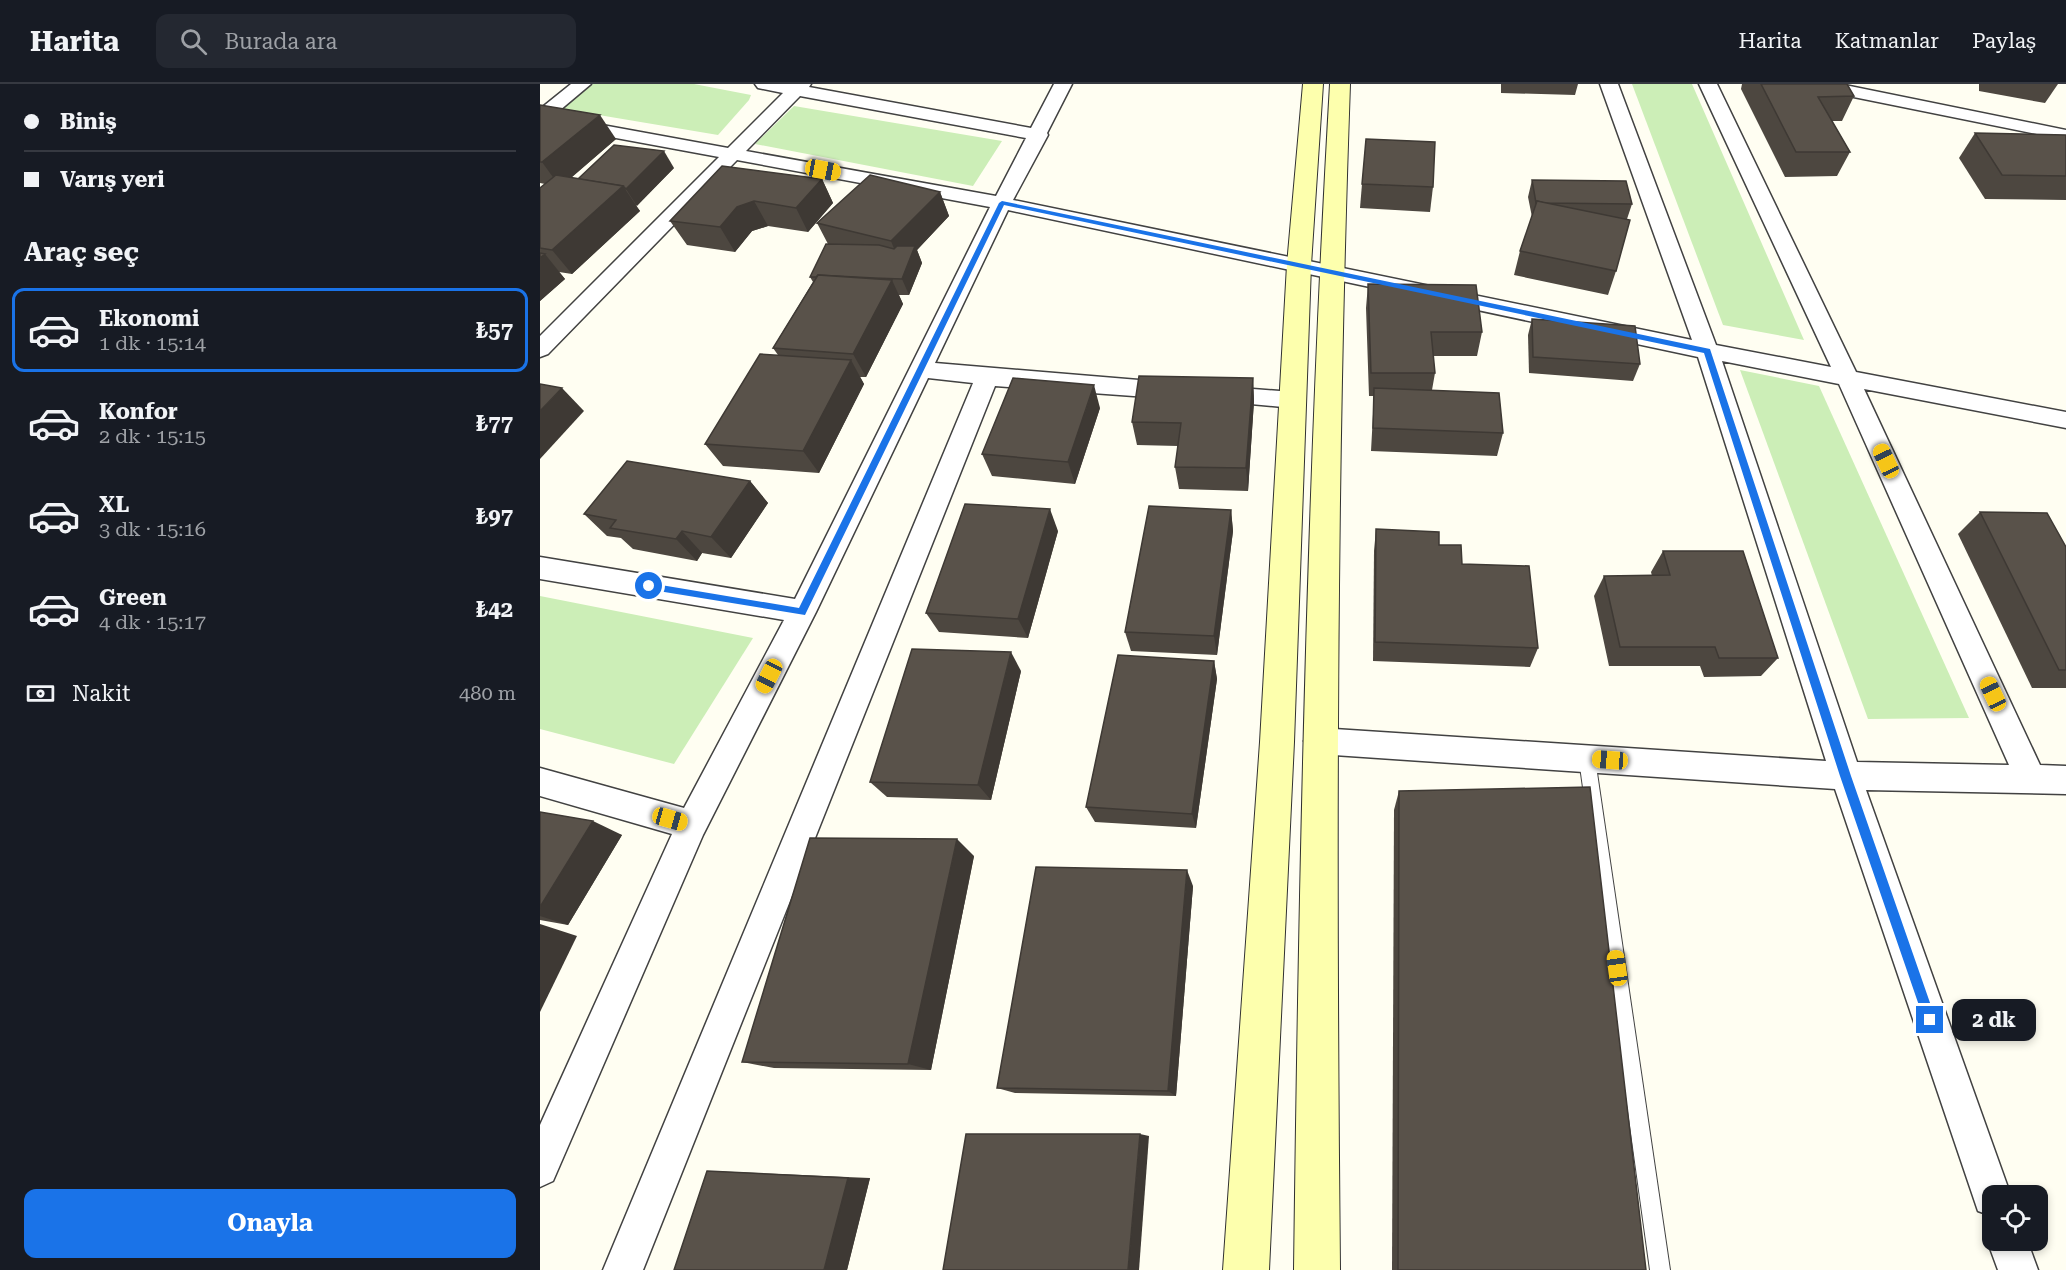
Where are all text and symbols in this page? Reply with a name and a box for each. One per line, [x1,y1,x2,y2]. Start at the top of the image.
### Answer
search box [156,14,576,68]
text: Harita [30,25,120,58]
icon: search [177,25,210,58]
text: Burada ara [225,29,338,54]
text: Harita [1739,29,1802,53]
text: Katmanlar [1835,29,1939,53]
text: Paylaş [1972,29,2036,53]
text: Biniş [60,109,117,134]
car [804,158,842,182]
text: Varış yeri [60,167,165,192]
text: Araç seç [24,236,139,268]
icon: car [27,303,81,357]
text: Ekonomi [99,306,199,331]
text: ₺57 [476,318,513,343]
text: 1 dk · 15:14 [99,331,206,355]
icon: car [27,396,81,450]
text: Konfor [99,399,178,424]
text: ₺77 [476,411,513,436]
text: 2 dk · 15:15 [99,424,206,448]
car [1870,441,1902,481]
icon: car [27,489,81,543]
text: XL [99,492,129,517]
text: ₺97 [476,504,513,529]
text: 3 dk · 15:16 [99,517,206,541]
route start [635,572,662,599]
icon: car [27,582,81,636]
text: Green [99,585,167,610]
text: ₺42 [476,597,513,622]
text: 4 dk · 15:17 [99,610,206,634]
car [753,656,785,696]
car [1977,674,2009,714]
icon: cash [24,677,57,710]
text: Nakit [72,681,130,706]
text: 480 m [459,681,516,705]
car [1591,750,1629,770]
car [650,805,690,833]
car [1606,949,1628,987]
callout: 2 dk [1951,999,2035,1041]
route end [1916,1006,1943,1033]
text: 2 dk [1972,1008,2016,1032]
map controls [1982,1185,2048,1251]
button: locate [1982,1185,2048,1251]
button: Onayla [24,1189,516,1258]

